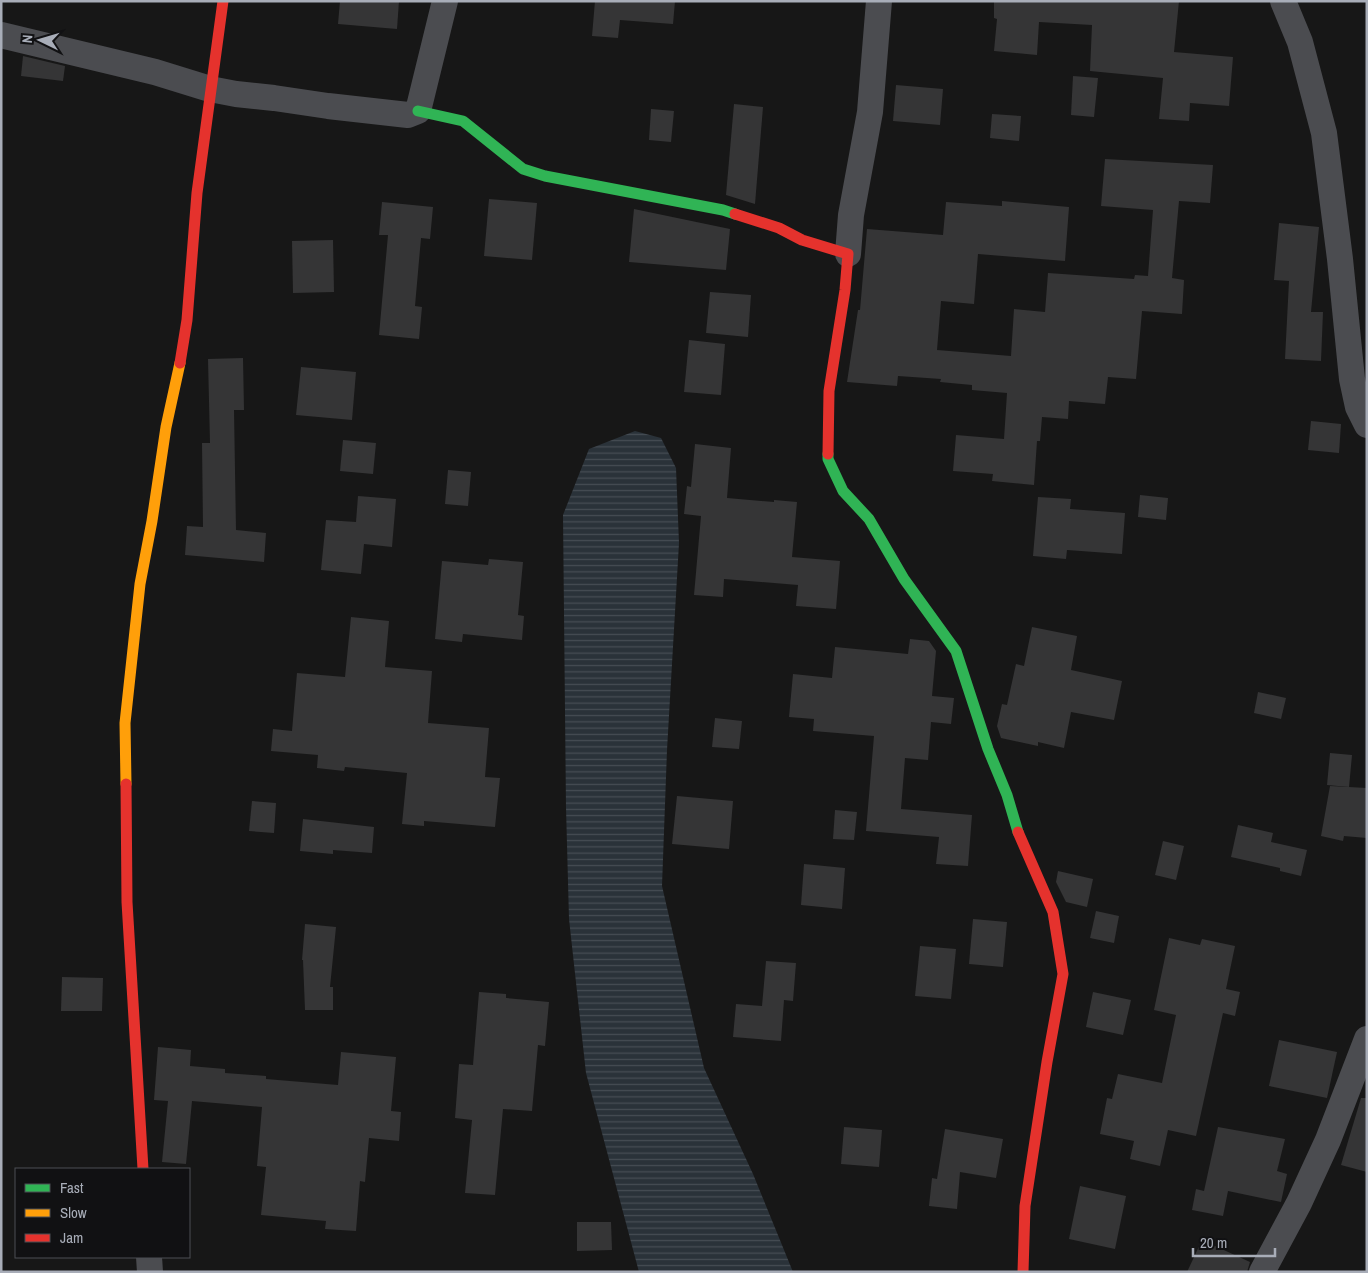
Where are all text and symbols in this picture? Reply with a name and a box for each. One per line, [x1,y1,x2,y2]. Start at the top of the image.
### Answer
north arrow [15,15,65,65]
text: N [18,34,36,44]
legend [15,1168,190,1258]
text: Fast [60,1177,84,1198]
text: Slow [60,1202,87,1223]
scale bar [1193,1226,1276,1258]
text: Jam [60,1227,83,1248]
text: 20 m [1200,1232,1227,1253]

